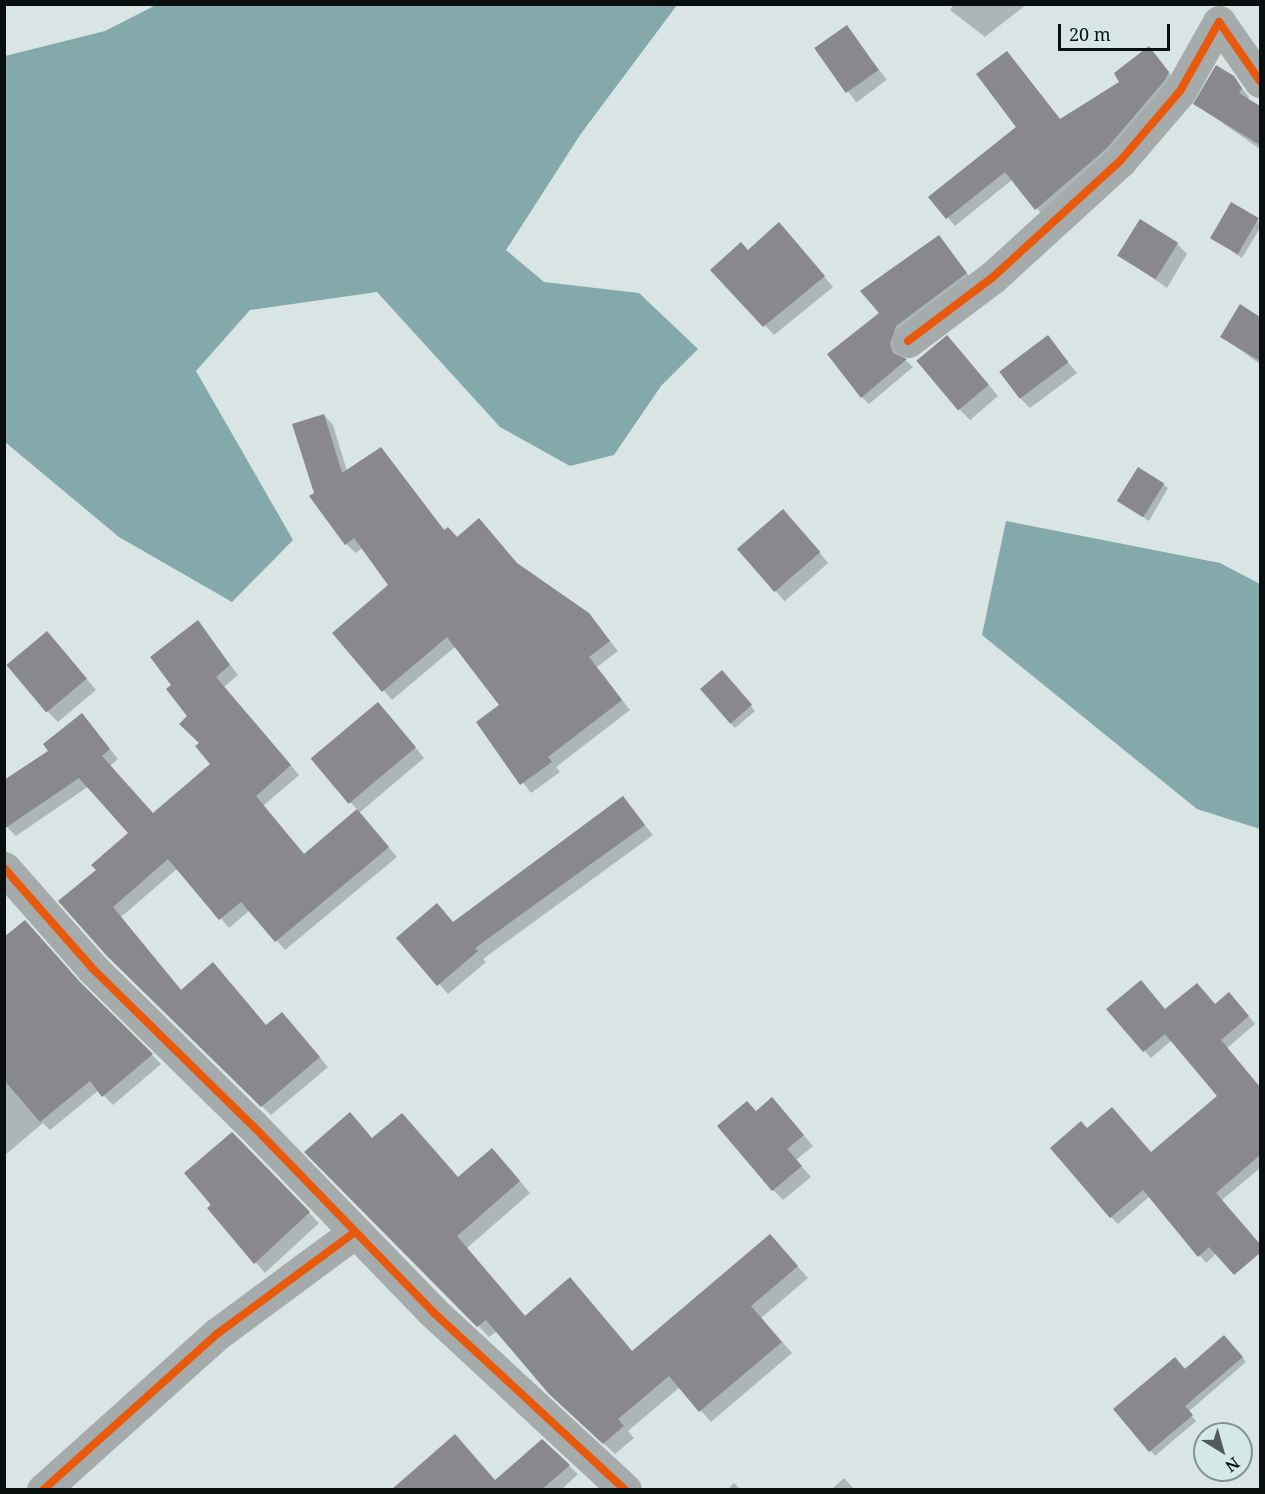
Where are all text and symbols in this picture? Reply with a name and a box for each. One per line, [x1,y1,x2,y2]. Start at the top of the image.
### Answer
scale bar [1061,12,1174,50]
text: 20 m [1069,22,1111,46]
north arrow [1193,1422,1253,1482]
text: N [1221,1452,1244,1477]

